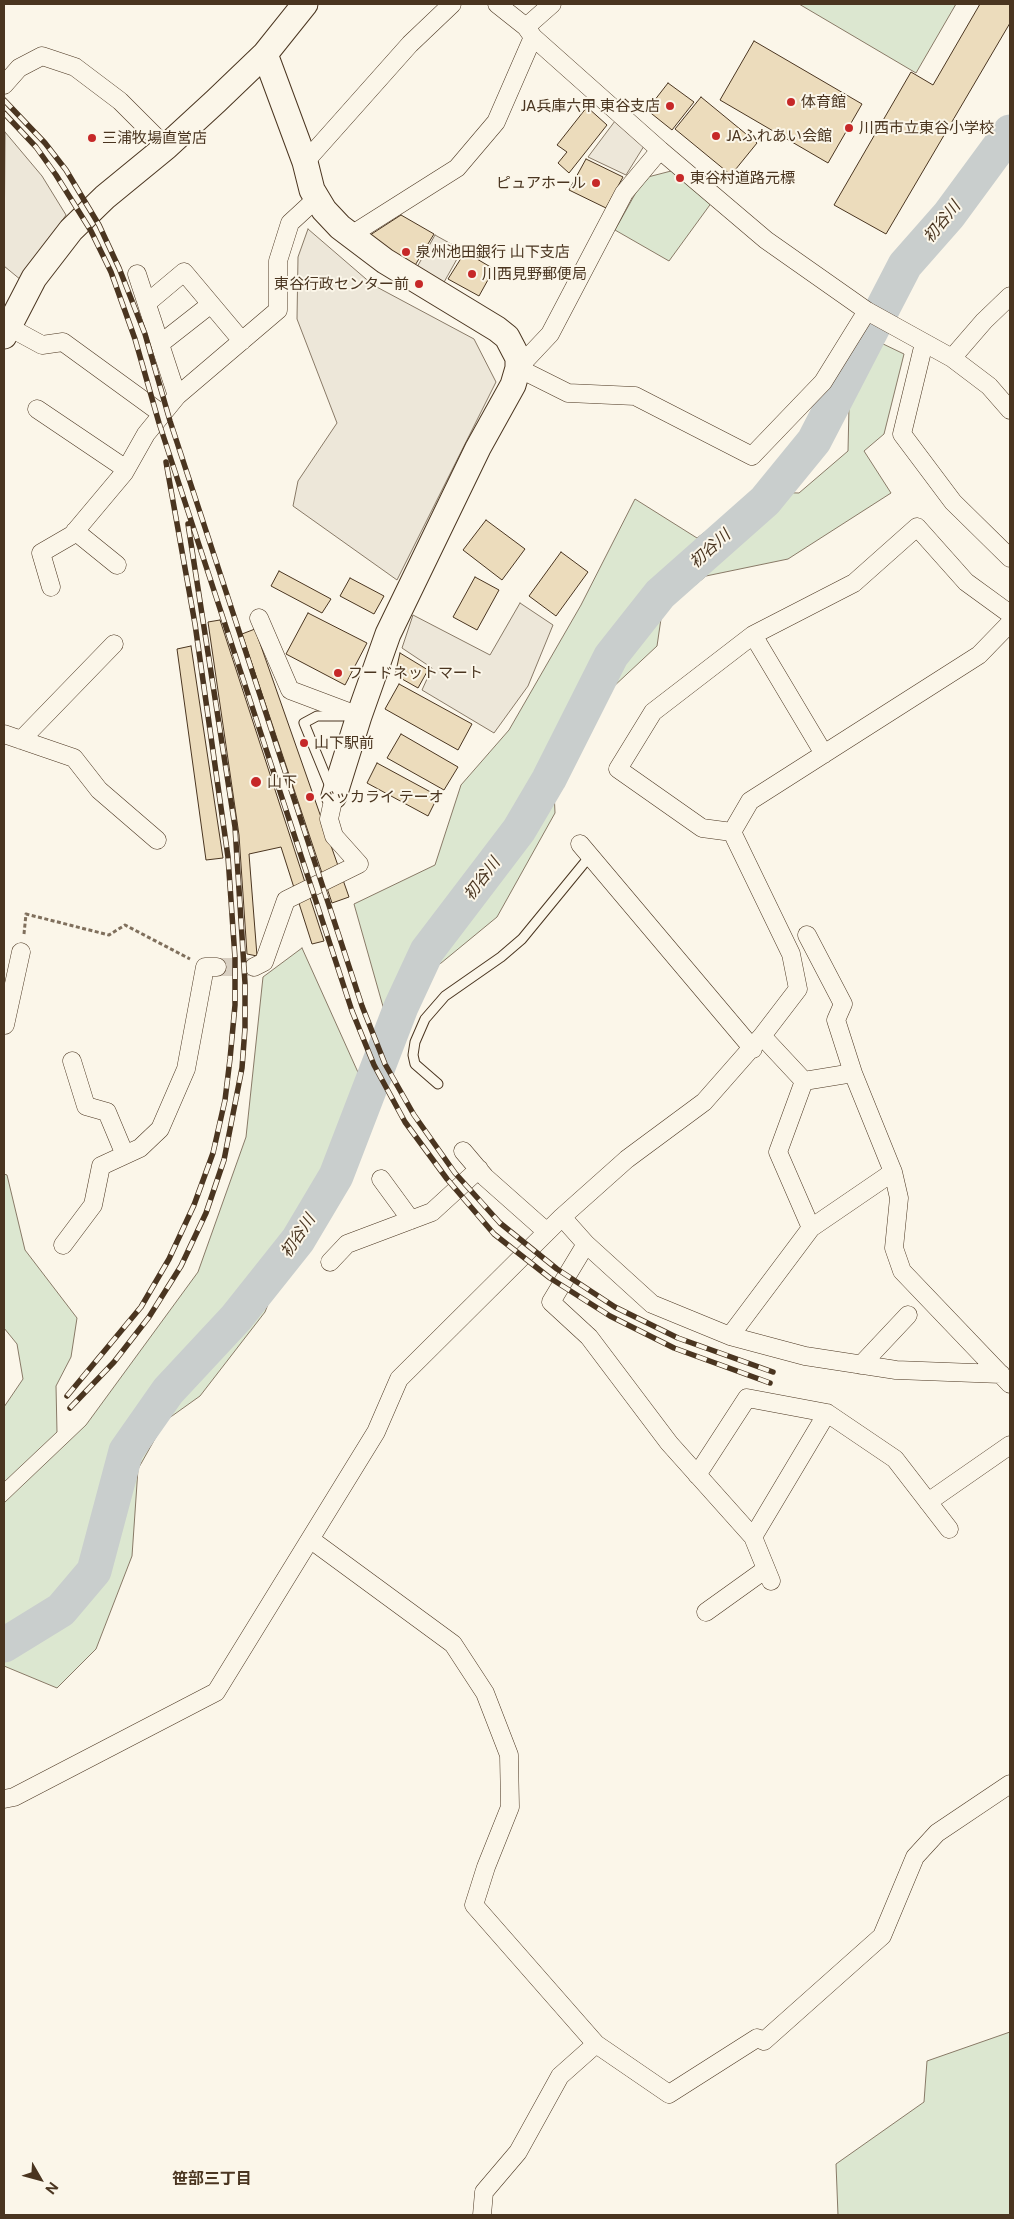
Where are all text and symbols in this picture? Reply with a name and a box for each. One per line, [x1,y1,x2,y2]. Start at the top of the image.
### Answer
place label: 体育館 [801,93,846,111]
marker: 体育館 [785,96,797,108]
place label: JA兵庫六甲 東谷支店 [520,97,660,115]
marker: JA兵庫六甲 東谷支店 [664,100,676,112]
place label: 川西市立東谷小学校 [859,119,994,137]
marker: 川西市立東谷小学校 [843,122,855,134]
place label: JAふれあい会館 [726,127,832,145]
place label: 三浦牧場直営店 [102,129,207,147]
marker: JAふれあい会館 [710,130,722,142]
marker: 三浦牧場直営店 [86,132,98,144]
place label: 東谷村道路元標 [690,169,795,187]
marker: 東谷村道路元標 [674,172,686,184]
place label: ピュアホール [496,174,586,192]
marker: ピュアホール [590,177,602,189]
water label: 初谷川 [919,197,965,247]
place label: 泉州池田銀行 山下支店 [416,243,570,261]
marker: 泉州池田銀行 山下支店 [400,246,412,258]
place label: 川西見野郵便局 [482,265,587,283]
marker: 川西見野郵便局 [466,268,478,280]
place label: 東谷行政センター前 [274,275,409,293]
marker: 東谷行政センター前 [413,278,425,290]
water label: 初谷川 [686,526,734,572]
place label: フードネットマート [348,664,483,682]
marker: フードネットマート [332,667,344,679]
place label: 山下駅前 [314,734,374,752]
marker: 山下駅前 [298,737,310,749]
place label: 山下 [267,773,297,791]
marker: 山下 [249,775,263,789]
place label: ベッカライ テーオ [320,788,444,806]
marker: ベッカライ テーオ [304,791,316,803]
water label: 初谷川 [460,854,504,904]
water label: 初谷川 [277,1211,319,1261]
north arrow [15,2154,65,2204]
district label: 笹部三丁目 [172,2169,252,2189]
text: N [42,2179,62,2197]

